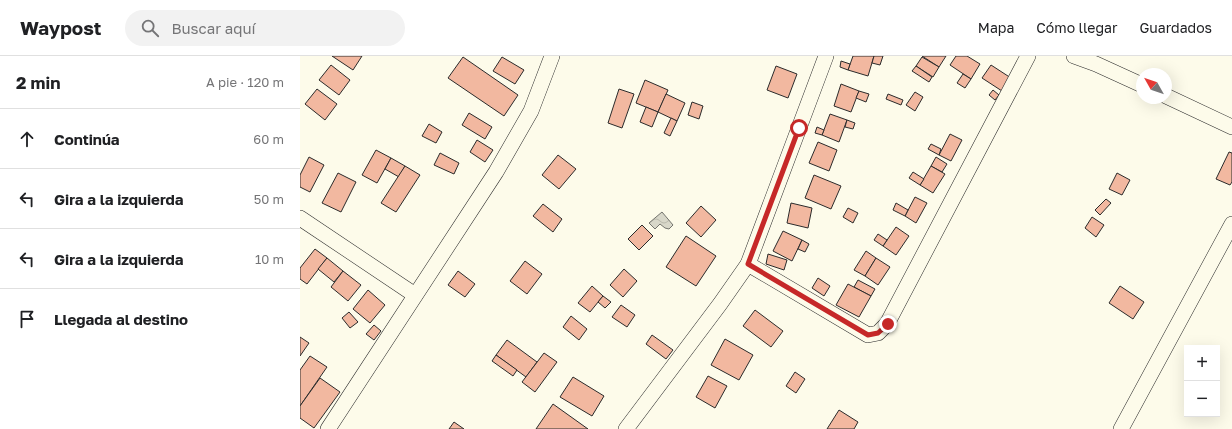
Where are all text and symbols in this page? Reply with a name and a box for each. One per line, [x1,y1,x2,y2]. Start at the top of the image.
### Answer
search box [125,10,405,46]
text: Waypost [20,16,101,39]
icon: search [139,17,161,39]
text: Buscar aquí [171,19,256,37]
text: Mapa [978,19,1014,36]
text: Cómo llegar [1036,19,1117,36]
text: Guardados [1139,19,1212,36]
north arrow [1136,68,1172,104]
text: 2 min [16,72,60,93]
text: A pie · 120 m [206,74,284,90]
route start [790,119,808,137]
icon: ahead [16,128,38,150]
text: Continúa [54,130,120,148]
text: 60 m [253,131,284,147]
icon: left [16,188,38,210]
text: Gira a la izquierda [54,190,184,208]
text: 50 m [254,191,284,207]
icon: left [16,248,38,270]
text: Gira a la izquierda [54,250,184,268]
text: 10 m [255,251,284,267]
icon: arrive [16,308,38,330]
text: Llegada al destino [54,310,188,328]
route end [879,315,897,333]
map controls [1184,345,1220,417]
button: + [1184,345,1220,381]
button: − [1184,381,1220,417]

